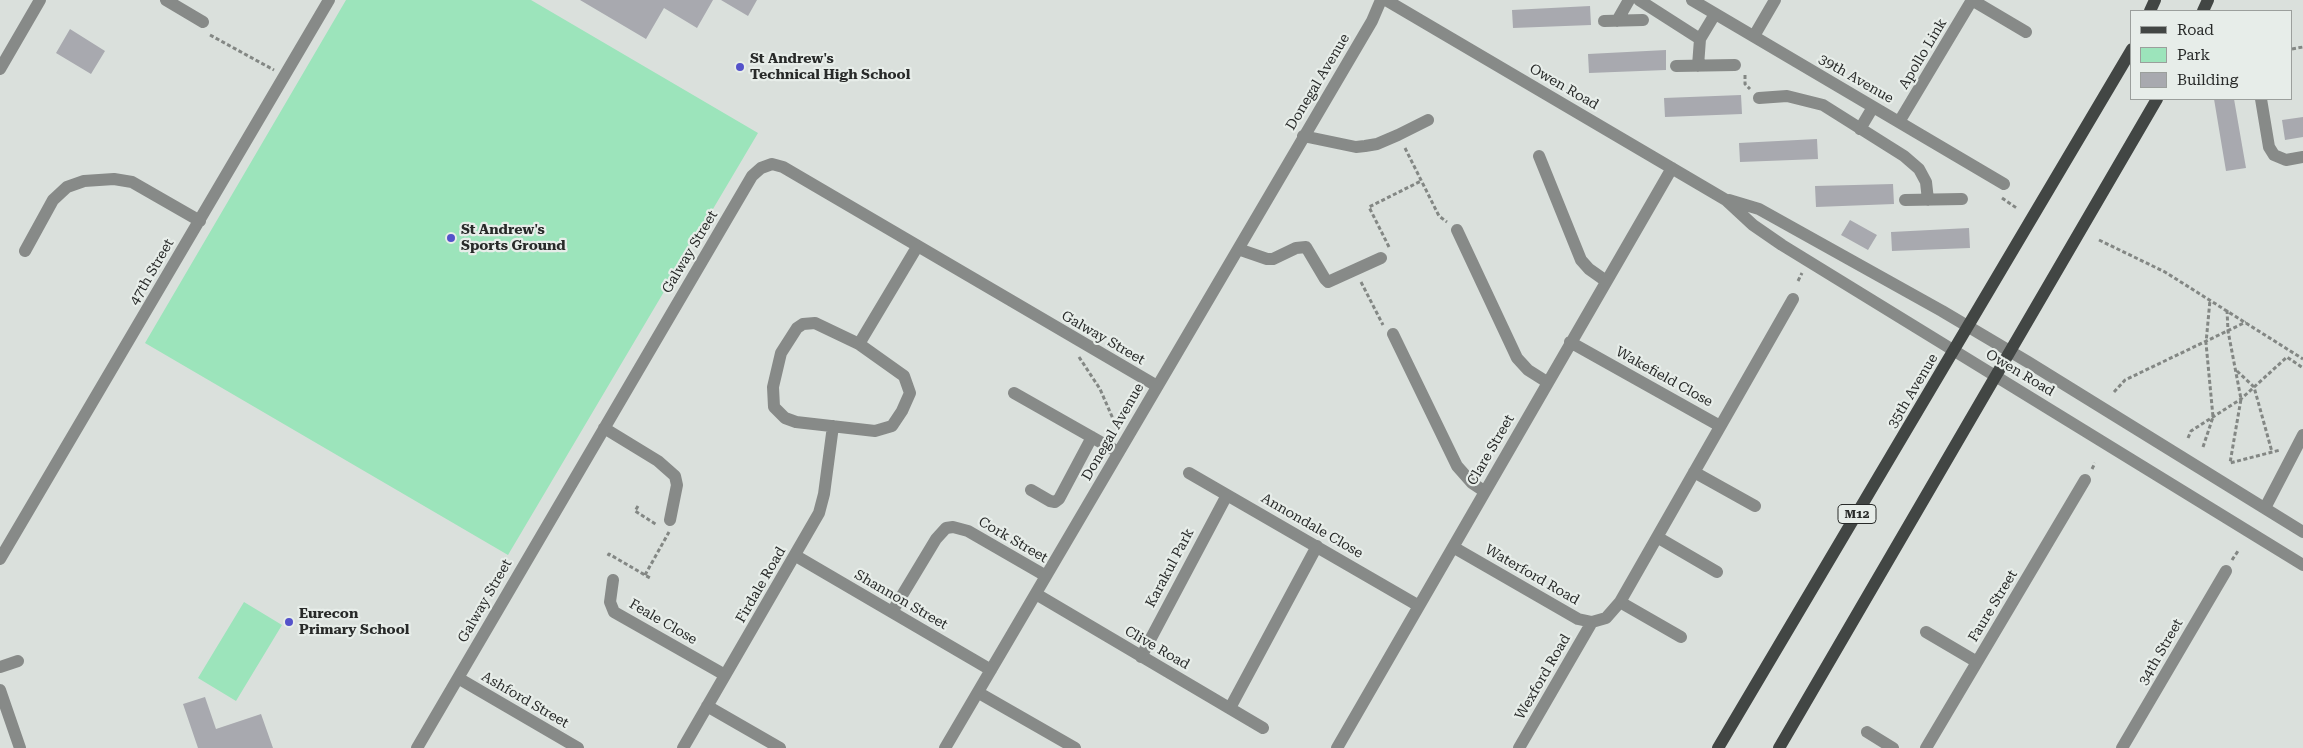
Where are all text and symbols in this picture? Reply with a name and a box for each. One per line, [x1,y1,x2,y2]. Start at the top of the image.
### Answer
legend [2130,10,2293,100]
street label: Apollo Link [1895,16,1951,92]
text: Road [2177,21,2214,39]
street label: Donegal Avenue [1283,31,1353,133]
text: Park [2177,46,2210,64]
place label: St Andrew's Technical High School [750,51,910,84]
street label: 39th Avenue [1816,51,1896,107]
street label: Owen Road [1526,60,1602,114]
marker: St Andrew's Technical High School [734,61,746,73]
text: Building [2177,71,2238,89]
street label: Galway Street [659,208,721,296]
place label: St Andrew's Sports Ground [461,222,566,254]
marker: St Andrew's Sports Ground [445,232,457,244]
street label: 47th Street [126,236,178,308]
street label: Galway Street [1058,307,1148,369]
street label: Wakefield Close [1613,343,1715,411]
street label: Owen Road [1983,346,2057,400]
street label: 35th Avenue [1884,351,1942,431]
street label: Donegal Avenue [1078,380,1148,484]
street label: Clare Street [1464,412,1518,488]
street label: Annondale Close [1258,490,1366,562]
road number: M12 [1838,504,1876,524]
street label: Cork Street [975,513,1051,567]
street label: Karakul Park [1142,526,1198,610]
street label: Waterford Road [1482,541,1582,609]
street label: Firdale Road [732,544,790,626]
street label: Galway Street [454,556,516,646]
street label: Shannon Street [851,567,951,633]
street label: Faure Street [1965,567,2021,645]
street label: Feale Close [626,596,700,648]
place label: Eurecon Primary School [299,606,409,638]
marker: Eurecon Primary School [283,616,295,628]
street label: 34th Street [2135,616,2187,688]
street label: Clive Road [1122,623,1192,673]
street label: Wexford Road [1512,631,1574,723]
street label: Ashford Street [478,668,572,732]

